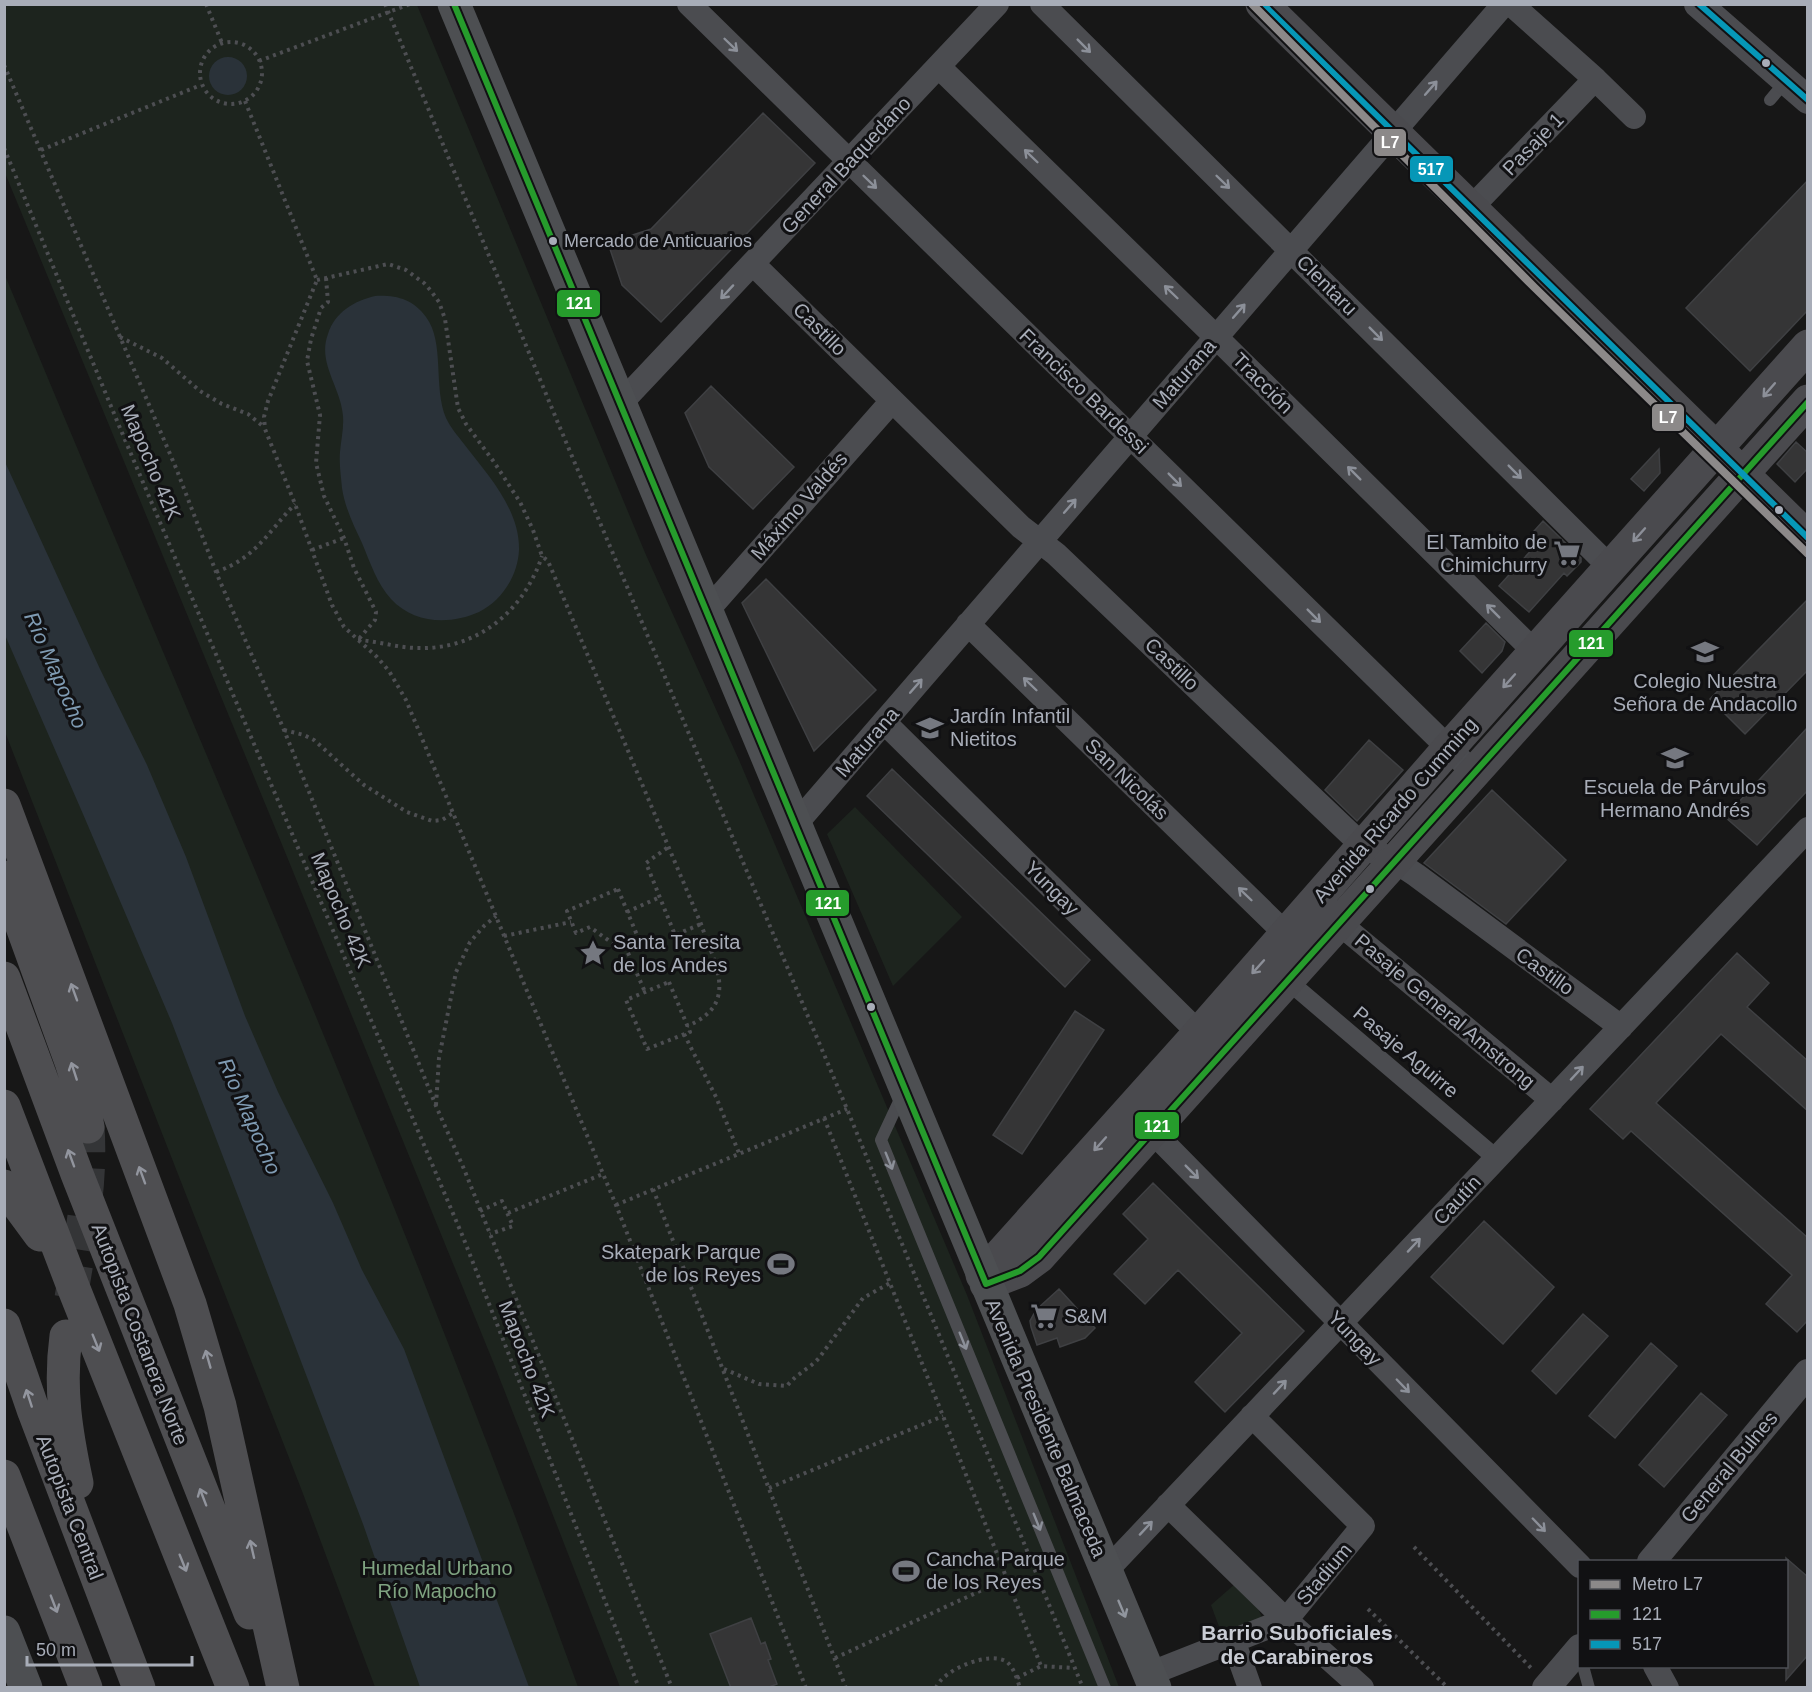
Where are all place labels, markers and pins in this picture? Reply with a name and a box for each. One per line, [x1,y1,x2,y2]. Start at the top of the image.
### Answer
unlabelled marker [1760,57,1772,69]
place label: Mercado de Anticuarios [564,231,752,251]
marker: Mercado de Anticuarios [547,235,559,247]
unlabelled marker [1773,504,1785,516]
place label: El Tambito de Chimichurry [1426,531,1547,576]
supermarket icon: El Tambito de Chimichurry [1552,538,1582,568]
school or university icon: Colegio Nuestra Señora de Andacollo [1690,637,1720,667]
place label: Colegio Nuestra Señora de Andacollo [1613,670,1797,715]
place label: Jardín Infantil Nietitos [950,705,1070,750]
school or university icon: Jardín Infantil Nietitos [915,713,945,743]
school or university icon: Escuela de Párvulos Hermano Andrés [1660,743,1690,773]
place label: Escuela de Párvulos Hermano Andrés [1584,776,1766,821]
unlabelled marker [1364,883,1376,895]
place label: Santa Teresita de los Andes [613,931,741,976]
place icon: Santa Teresita de los Andes [578,938,608,968]
unlabelled marker [865,1001,877,1013]
place label: Skatepark Parque de los Reyes [601,1241,761,1286]
sports icon: Skatepark Parque de los Reyes [766,1249,796,1279]
supermarket icon: S&M [1029,1301,1059,1331]
place label: S&M [1064,1305,1107,1327]
place label: Cancha Parque de los Reyes [926,1548,1065,1593]
sports icon: Cancha Parque de los Reyes [891,1556,921,1586]

